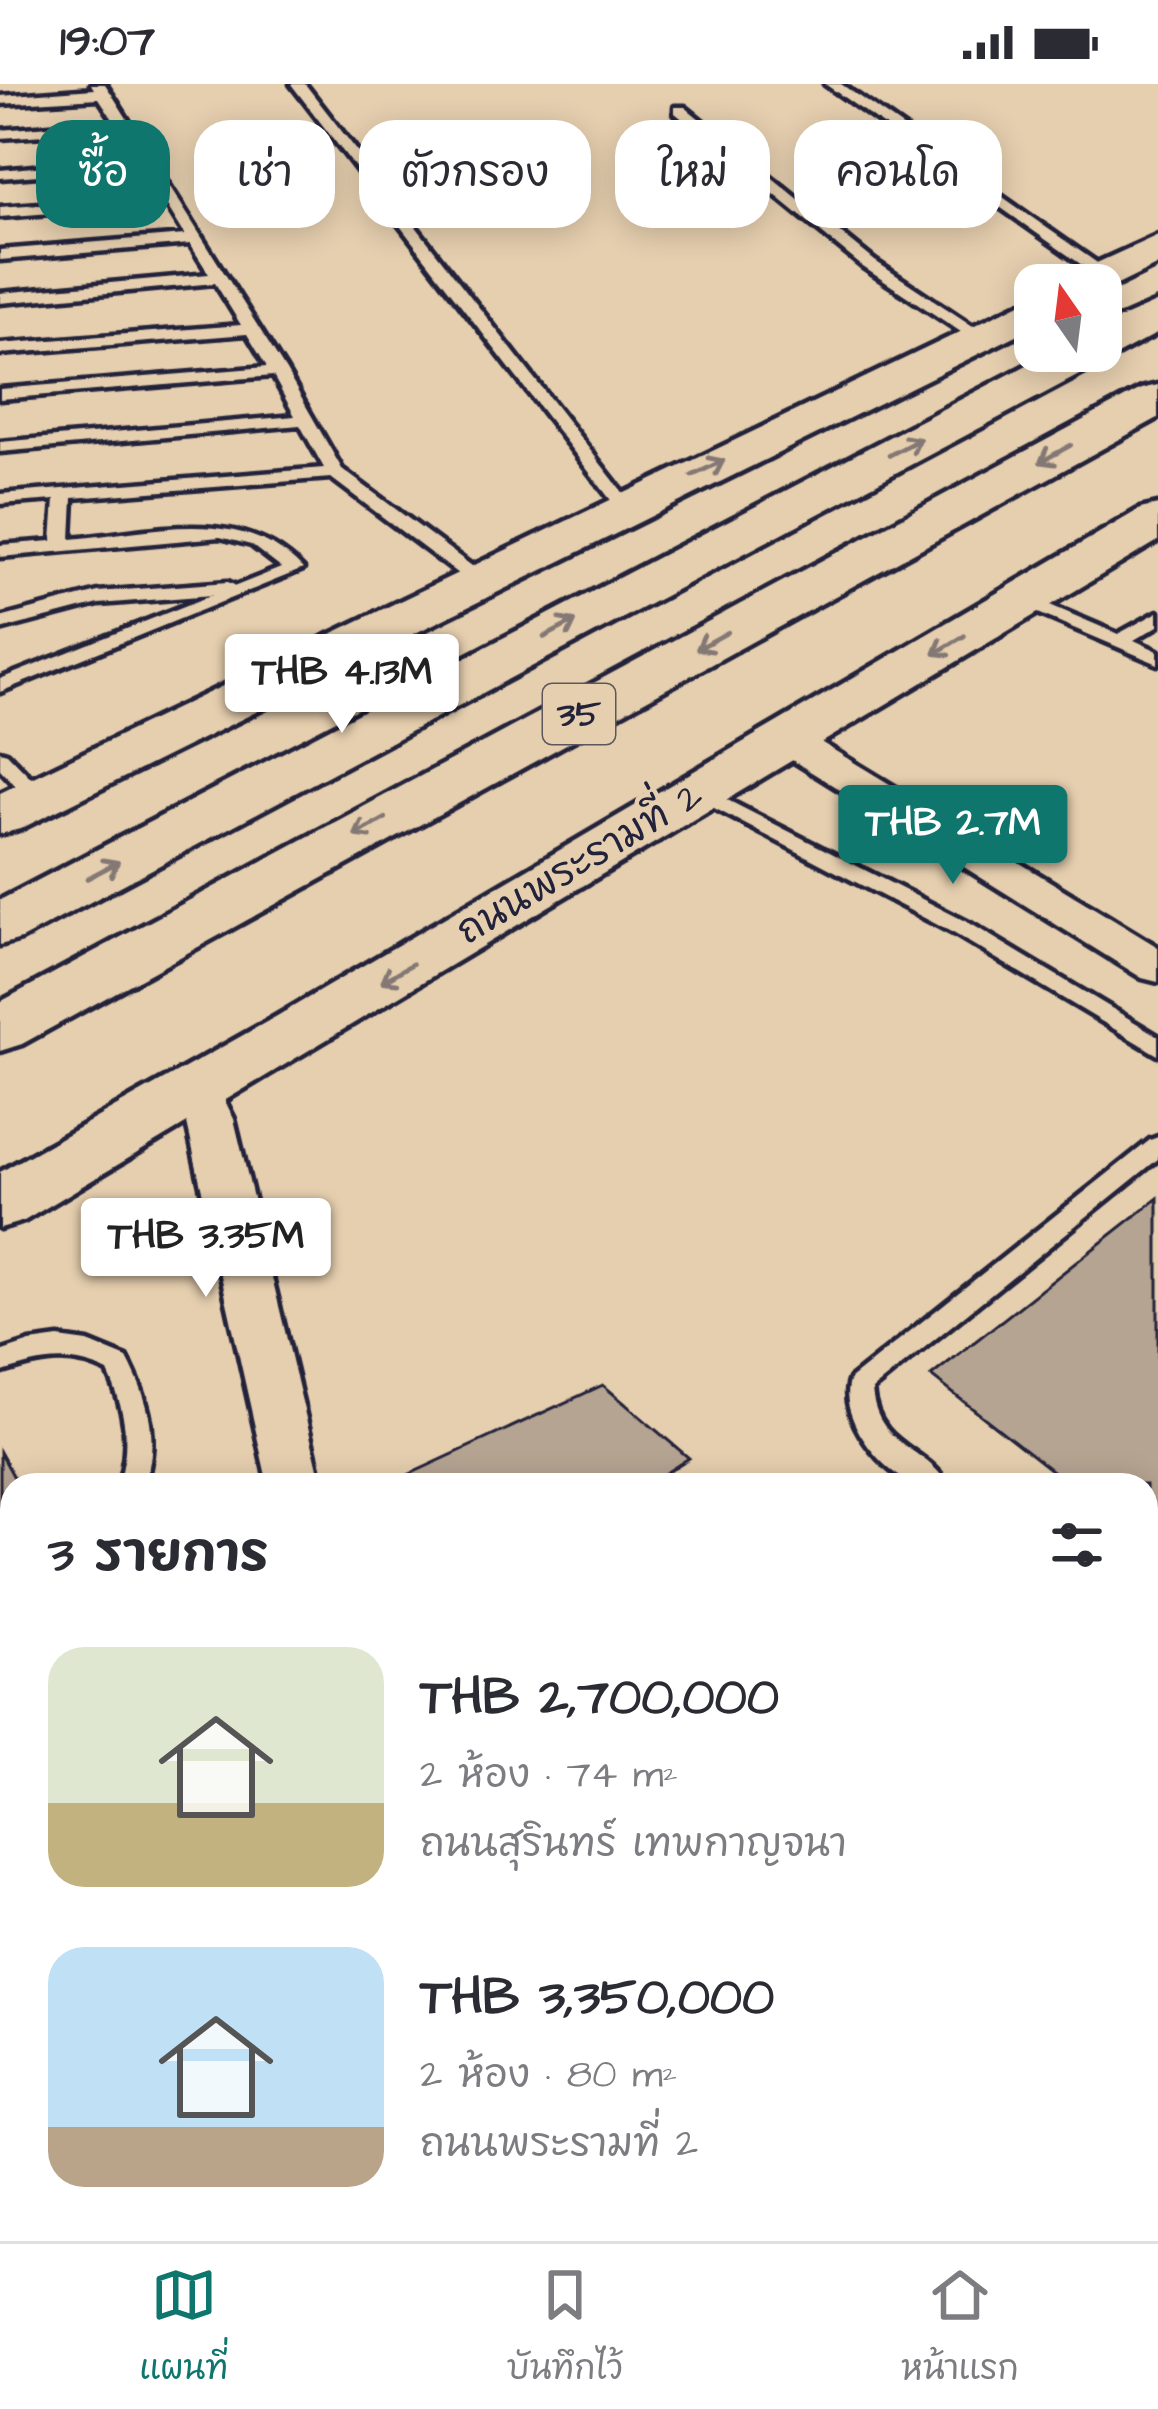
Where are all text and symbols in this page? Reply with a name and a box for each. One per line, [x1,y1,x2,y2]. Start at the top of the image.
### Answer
text: 19:07 [60,11,155,73]
chip: ซื้อ [36,120,170,228]
chip: เช่า [194,120,335,228]
chip: ตัวกรอง [359,120,591,228]
chip: ใหม่ [615,120,770,228]
chip: คอนโด [794,120,1002,228]
north arrow [1014,264,1122,372]
map controls [1014,264,1122,372]
one-way arrow [886,435,922,458]
one-way arrow [1038,443,1073,466]
one-way arrow [690,456,726,479]
one-way arrow [541,617,577,640]
one-way arrow [696,630,731,653]
one-way arrow [932,633,967,657]
pin: THB 4.13M [205,634,479,736]
text: THB 4.13M [252,646,432,700]
road number: 35 [543,684,615,744]
street label: ถนนพระรามที่ 2 [441,760,713,959]
pin: THB 2.7M [829,785,1077,887]
text: THB 2.7M [865,797,1041,851]
one-way arrow [354,816,389,840]
one-way arrow [85,858,120,881]
one-way arrow [380,961,415,985]
pin: THB 3.35M [69,1198,343,1300]
text: THB 3.35M [108,1210,304,1264]
icon: filters [1044,1512,1110,1578]
text: 3 รายการ [48,1520,269,1591]
text: THB 2,700,000 [420,1663,779,1734]
icon: home [144,1695,288,1839]
text: 2 ห้อง · 74 m² [420,1749,678,1803]
text: ถนนสุรินทร์ เทพกาญจนา [420,1818,847,1872]
text: THB 3,350,000 [420,1963,774,2034]
icon: home [144,1995,288,2139]
text: 2 ห้อง · 80 m² [420,2049,677,2103]
text: ถนนพระรามที่ 2 [420,2118,698,2172]
tab: แผนที่ [139,2262,228,2392]
tab: บันทึกไว้ [507,2262,623,2392]
tab: หน้าแรก [901,2262,1019,2392]

